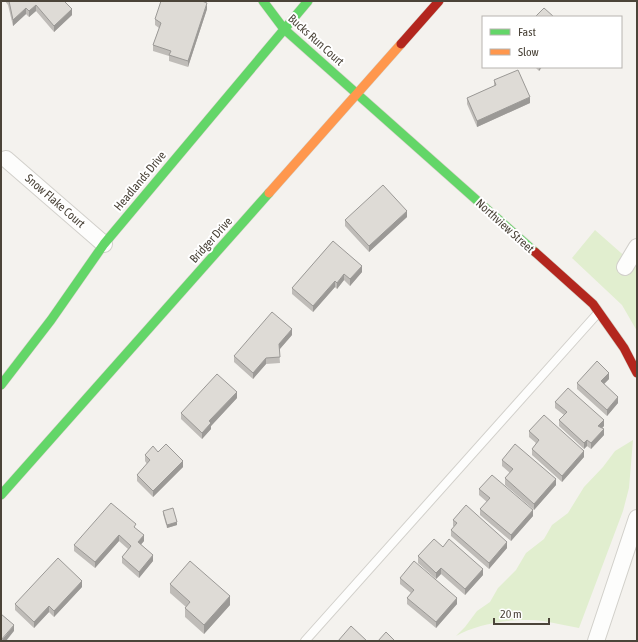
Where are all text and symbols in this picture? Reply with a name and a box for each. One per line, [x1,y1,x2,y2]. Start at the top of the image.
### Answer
street label: Bucks Run Court [285,11,347,69]
legend [482,16,622,68]
text: Fast [518,25,536,39]
text: Slow [518,45,539,59]
street label: Headlands Drive [111,148,169,214]
street label: Snow Flake Court [22,171,88,231]
street label: Northview Street [473,196,537,256]
street label: Bridger Drive [187,214,235,266]
scale bar [494,600,549,626]
text: 20 m [500,607,522,621]

